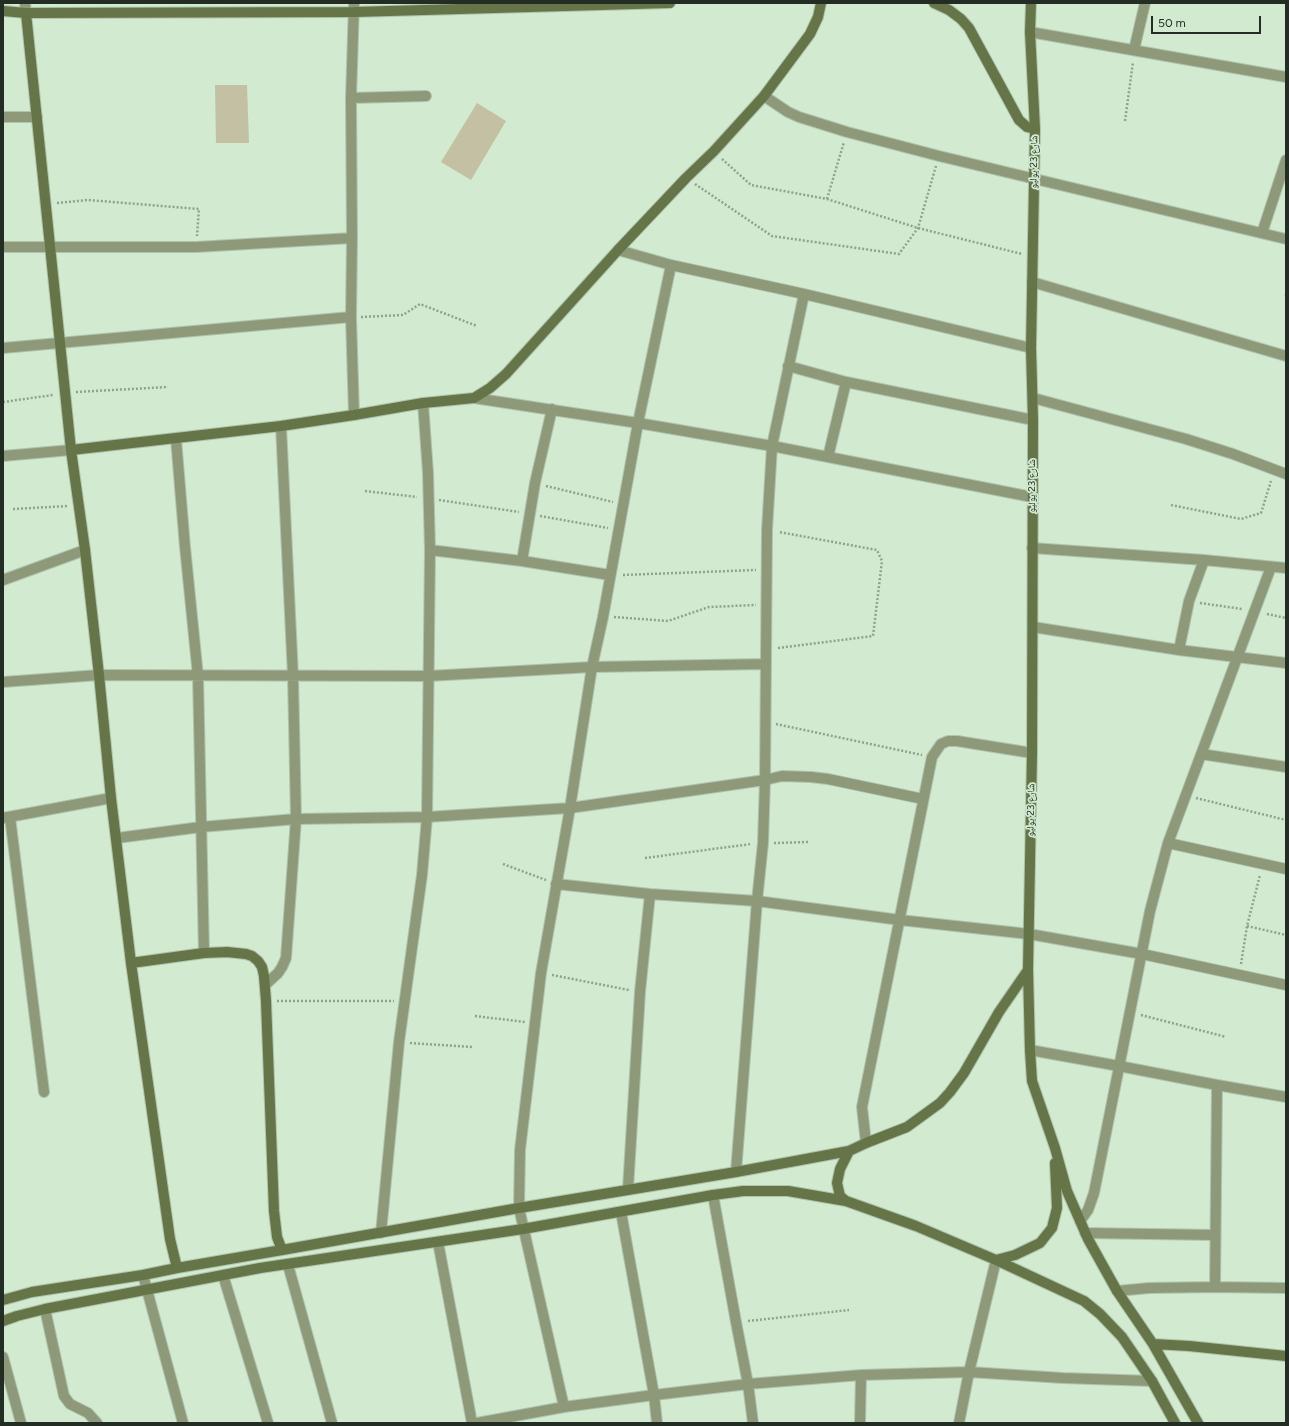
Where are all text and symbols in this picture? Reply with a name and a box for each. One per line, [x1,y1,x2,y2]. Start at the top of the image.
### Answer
scale bar [1153,8,1263,34]
text: 50 m [1158,16,1186,30]
street label: شارع 23 يوليو [1028,135,1040,189]
street label: شارع 23 يوليو [1026,459,1038,513]
street label: شارع 23 يوليو [1025,783,1037,837]

